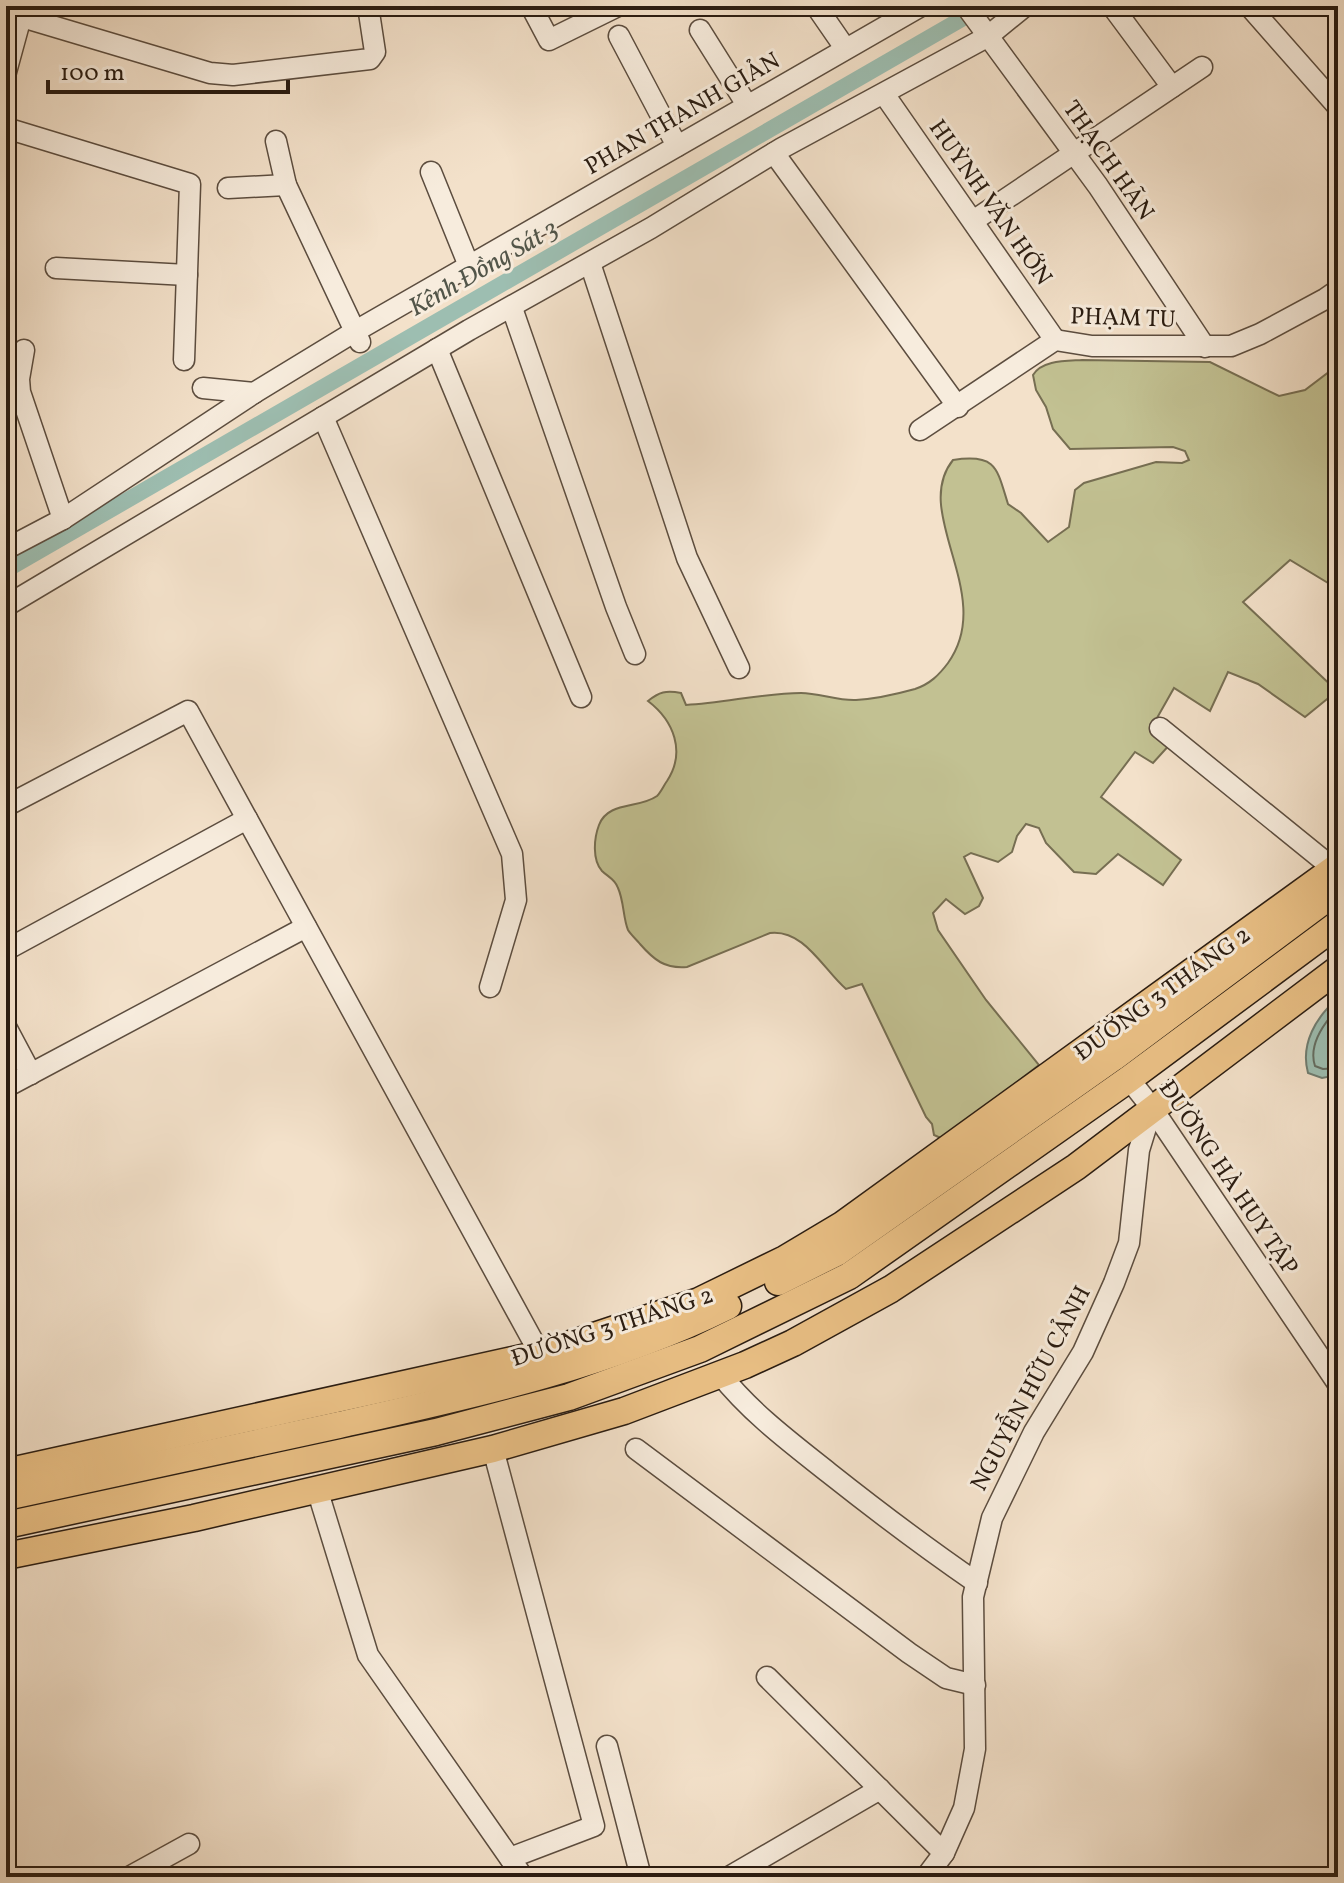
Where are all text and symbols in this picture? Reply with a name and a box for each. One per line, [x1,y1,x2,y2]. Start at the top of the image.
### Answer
scale bar [48,44,288,94]
street label: PHAN THANH GIẢN [579,45,787,185]
text: 100 m [60,57,125,91]
street label: THẠCH HÃN [1054,94,1161,228]
street label: HUỲNH VĂN HỚN [919,113,1059,293]
water label: Kênh Đồng Sát 3 [403,211,565,326]
street label: PHẠM TU [1070,300,1176,338]
street label: ĐƯỜNG 3 THÁNG 2 [1068,919,1258,1070]
street label: ĐƯỜNG HÀ HUY TẬP [1149,1074,1305,1282]
street label: ĐƯỜNG 3 THÁNG 2 [507,1279,718,1377]
street label: NGUYỄN HỮU CẢNH [961,1279,1100,1498]

